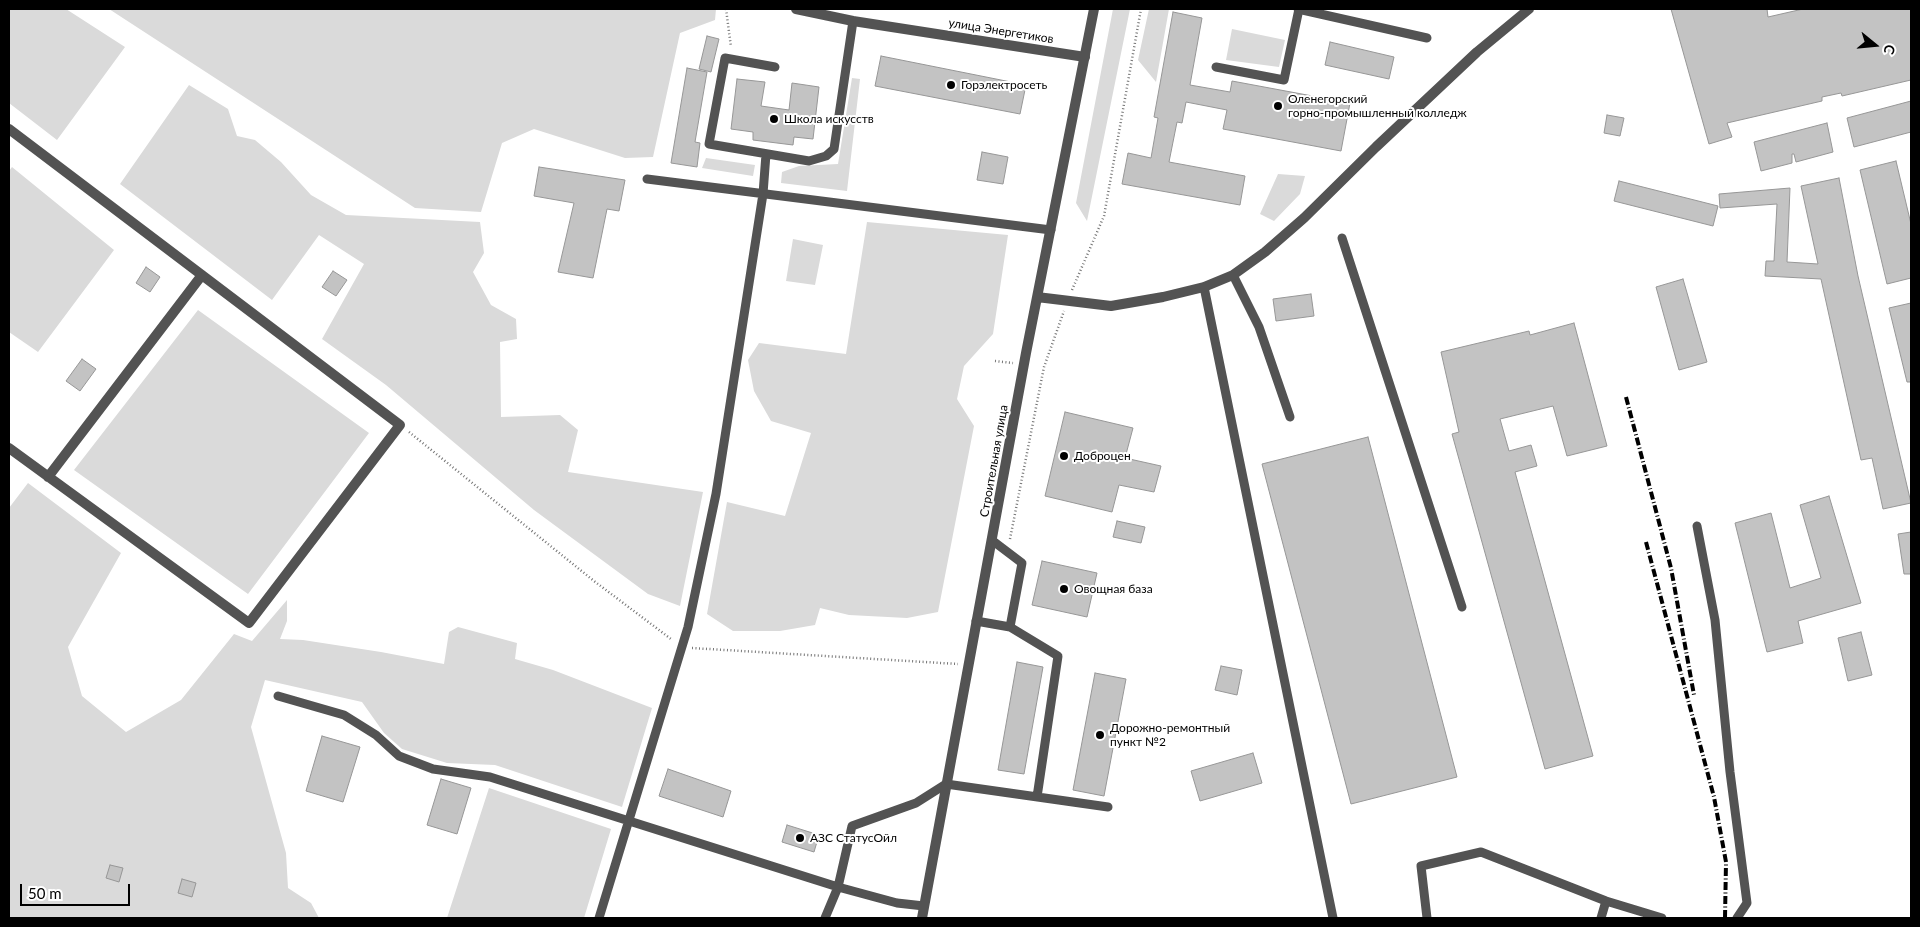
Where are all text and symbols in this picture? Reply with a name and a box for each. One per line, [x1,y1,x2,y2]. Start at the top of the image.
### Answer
street label: улица Энергетиков [947,16,1055,46]
north arrow [1850,20,1900,70]
text: С [1880,43,1899,56]
place label: Горэлектросеть [961,78,1047,92]
marker: Горэлектросеть [945,79,957,91]
place label: Оленегорский горно-промышленный колледж [1288,92,1467,120]
marker: Оленегорский горно-промышленный колледж [1272,100,1284,112]
place label: Школа искусств [784,112,874,126]
marker: Школа искусств [768,113,780,125]
street label: Строительная улица [977,404,1011,518]
place label: Доброцен [1074,449,1131,463]
marker: Доброцен [1058,450,1070,462]
place label: Овощная база [1074,582,1153,596]
marker: Овощная база [1058,583,1070,595]
place label: Дорожно-ремонтный пункт №2 [1110,721,1230,749]
marker: Дорожно-ремонтный пункт №2 [1094,729,1106,741]
place label: АЗС СтатусОйл [810,831,897,845]
marker: АЗС СтатусОйл [794,832,806,844]
scale bar [22,874,132,906]
text: 50 m [28,884,62,902]

